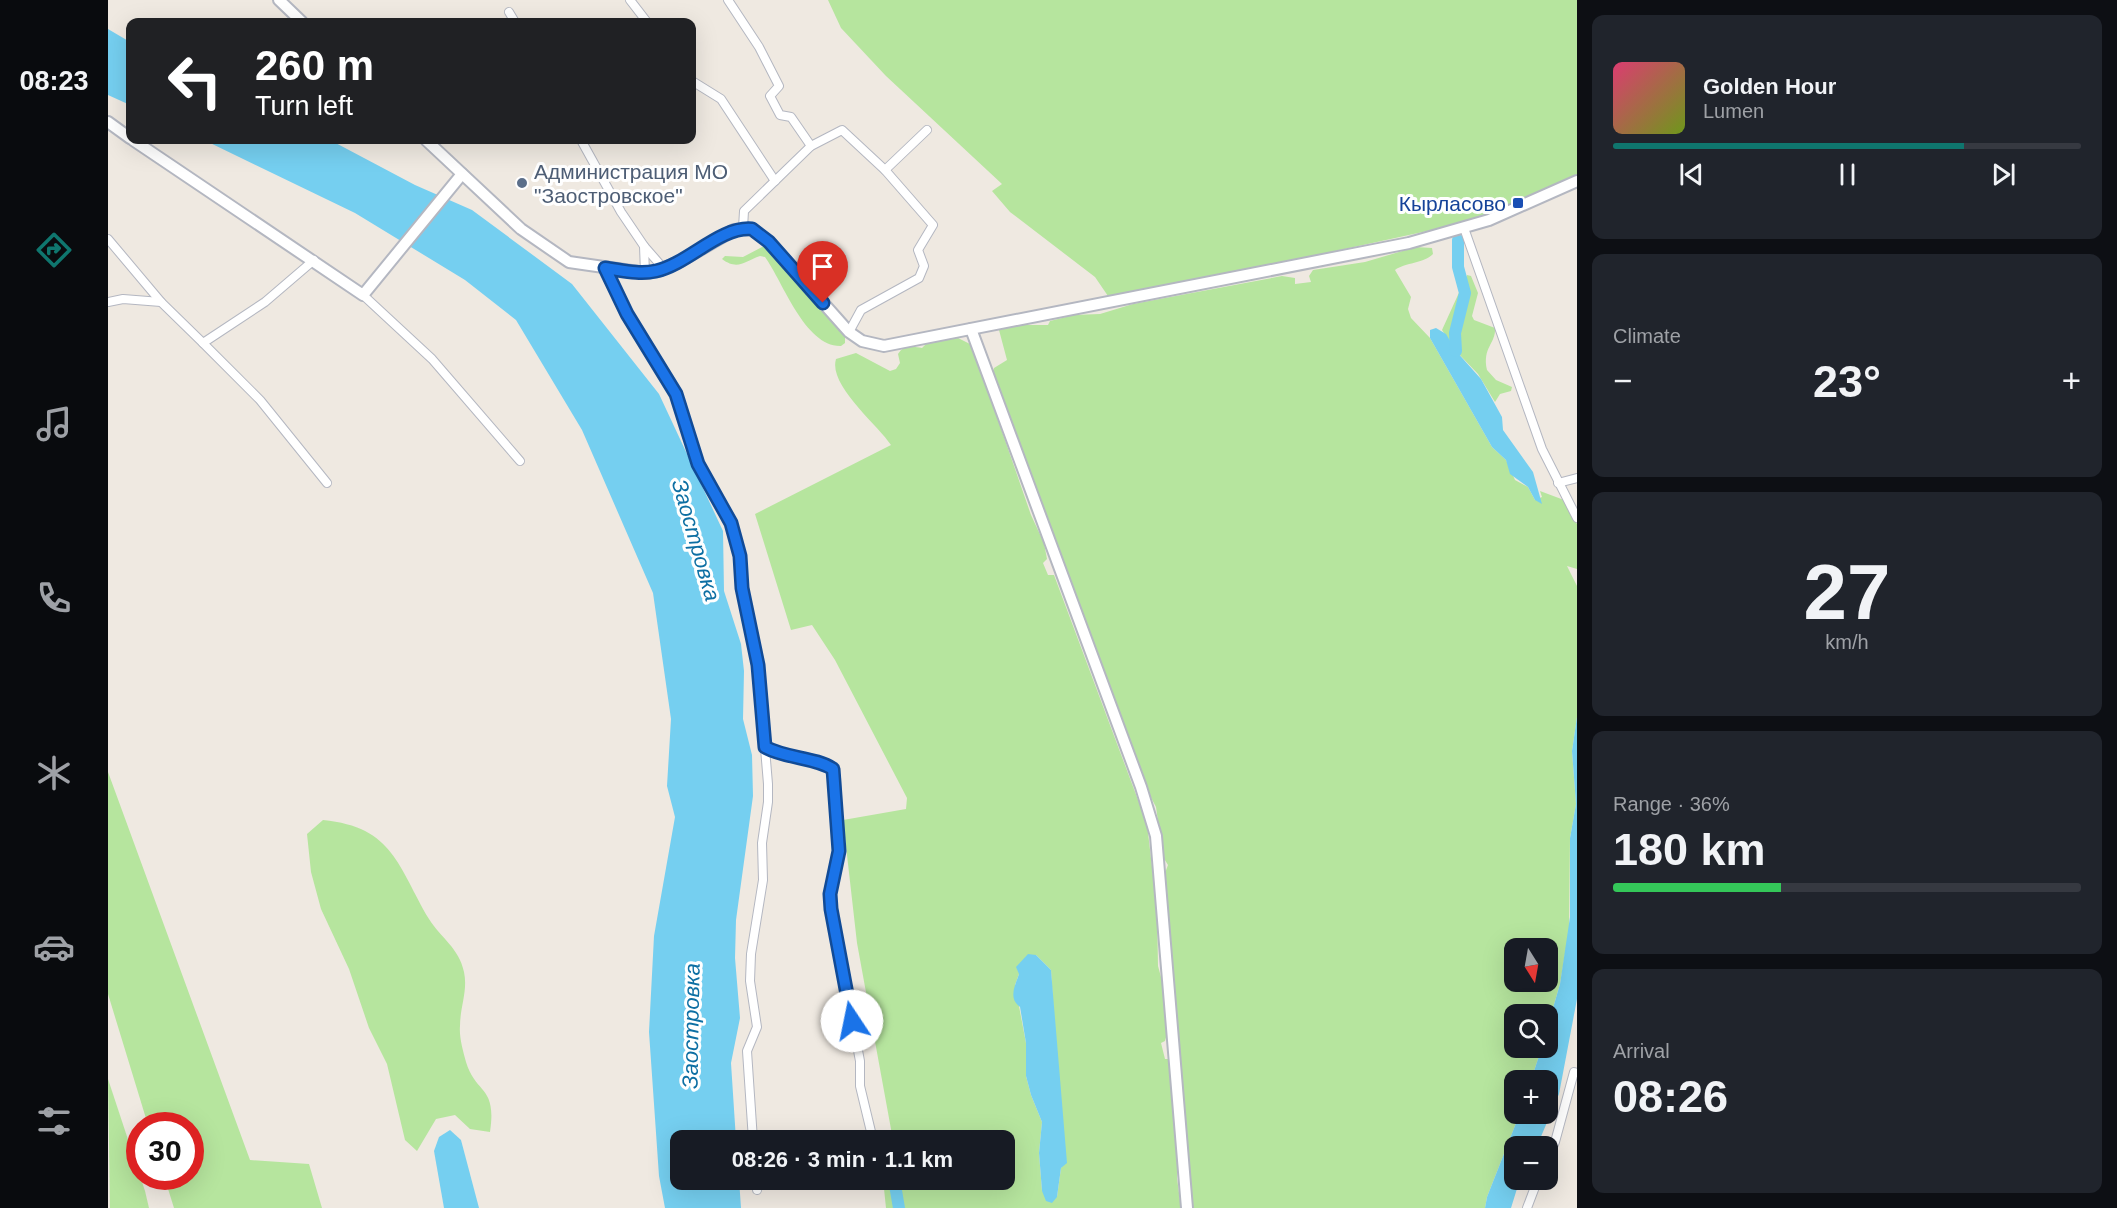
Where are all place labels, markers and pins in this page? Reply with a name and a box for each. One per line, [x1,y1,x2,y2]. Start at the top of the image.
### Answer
place label: Администрация МО "Заостровское" [534,160,728,207]
marker: Администрация МО "Заостровское" [515,176,529,190]
place label: Кырласово [1399,192,1506,215]
marker: Кырласово [1511,196,1525,210]
pin [797,241,848,303]

